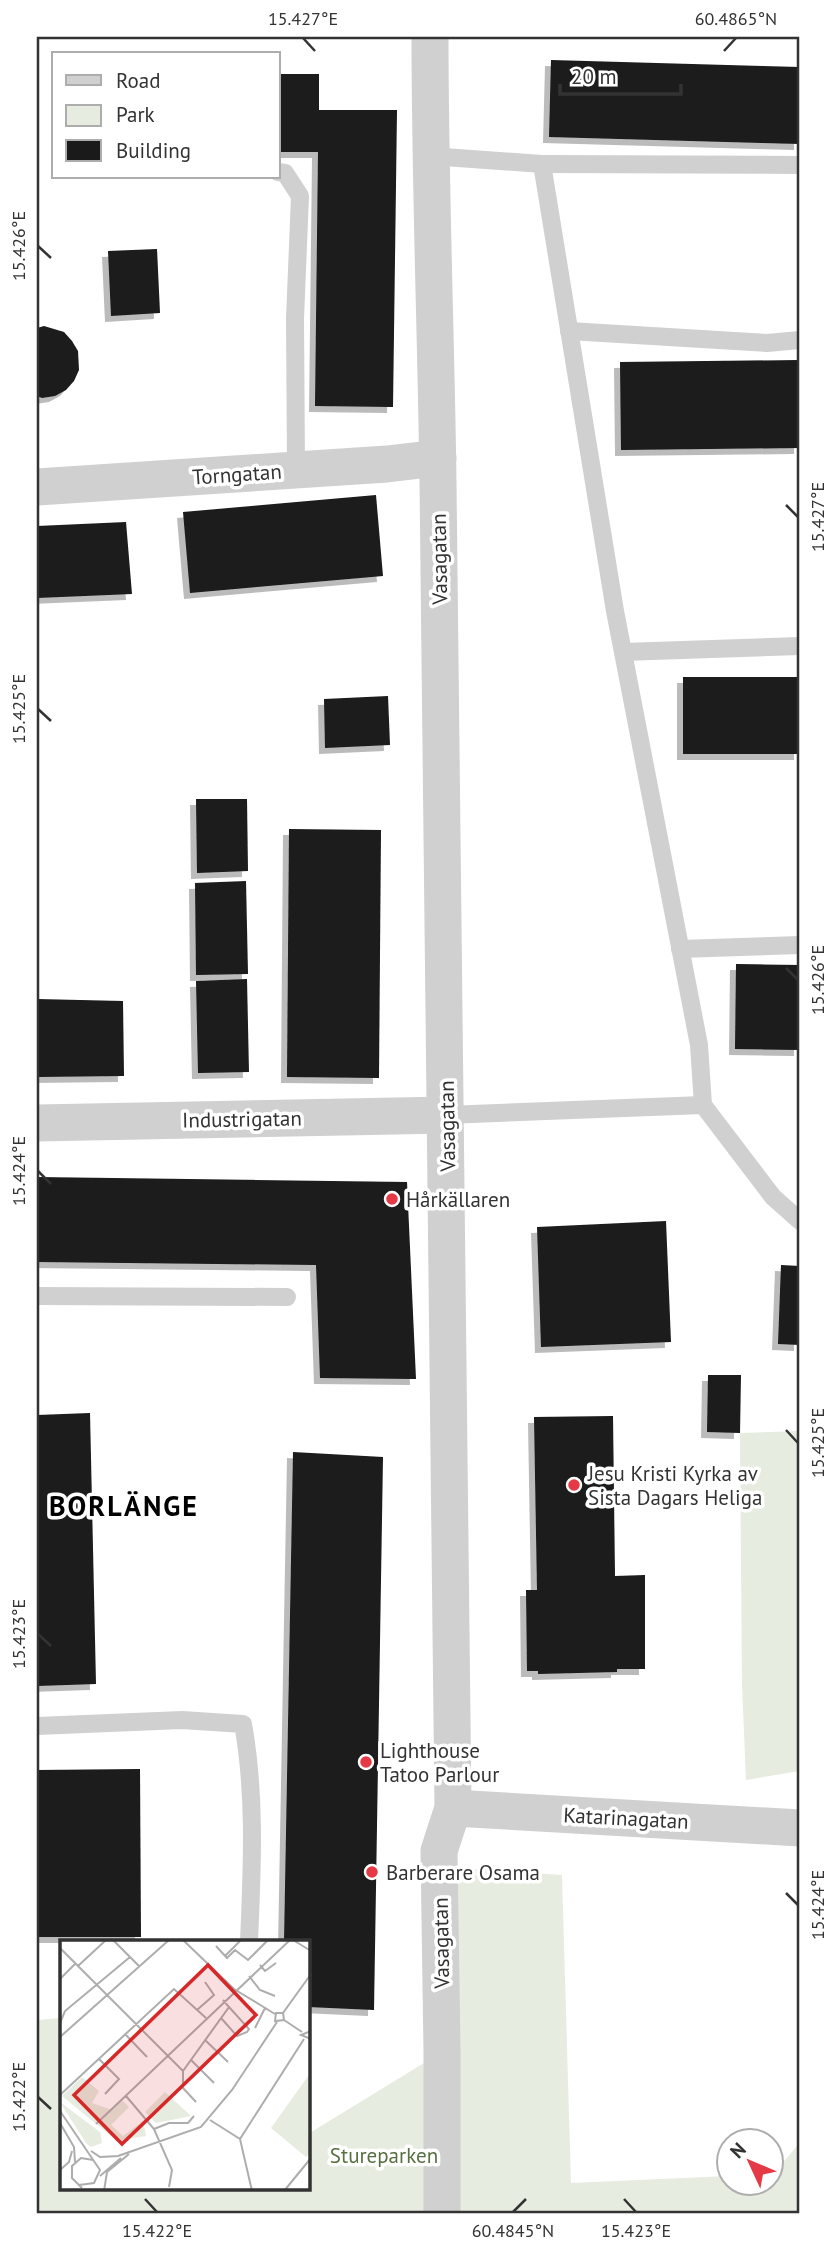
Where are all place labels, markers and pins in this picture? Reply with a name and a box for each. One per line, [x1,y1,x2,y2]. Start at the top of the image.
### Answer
place label: Hårkällaren [406,1186,510,1213]
marker: Hårkällaren [384,1191,400,1207]
place label: Jesu Kristi Kyrka av Sista Dagars Heliga [587,1460,762,1511]
marker: Jesu Kristi Kyrka av Sista Dagars Heliga [566,1477,582,1493]
place label: Lighthouse Tatoo Parlour [380,1737,499,1788]
marker: Lighthouse Tatoo Parlour [358,1754,374,1770]
place label: Barberare Osama [386,1859,540,1886]
marker: Barberare Osama [364,1864,380,1880]

